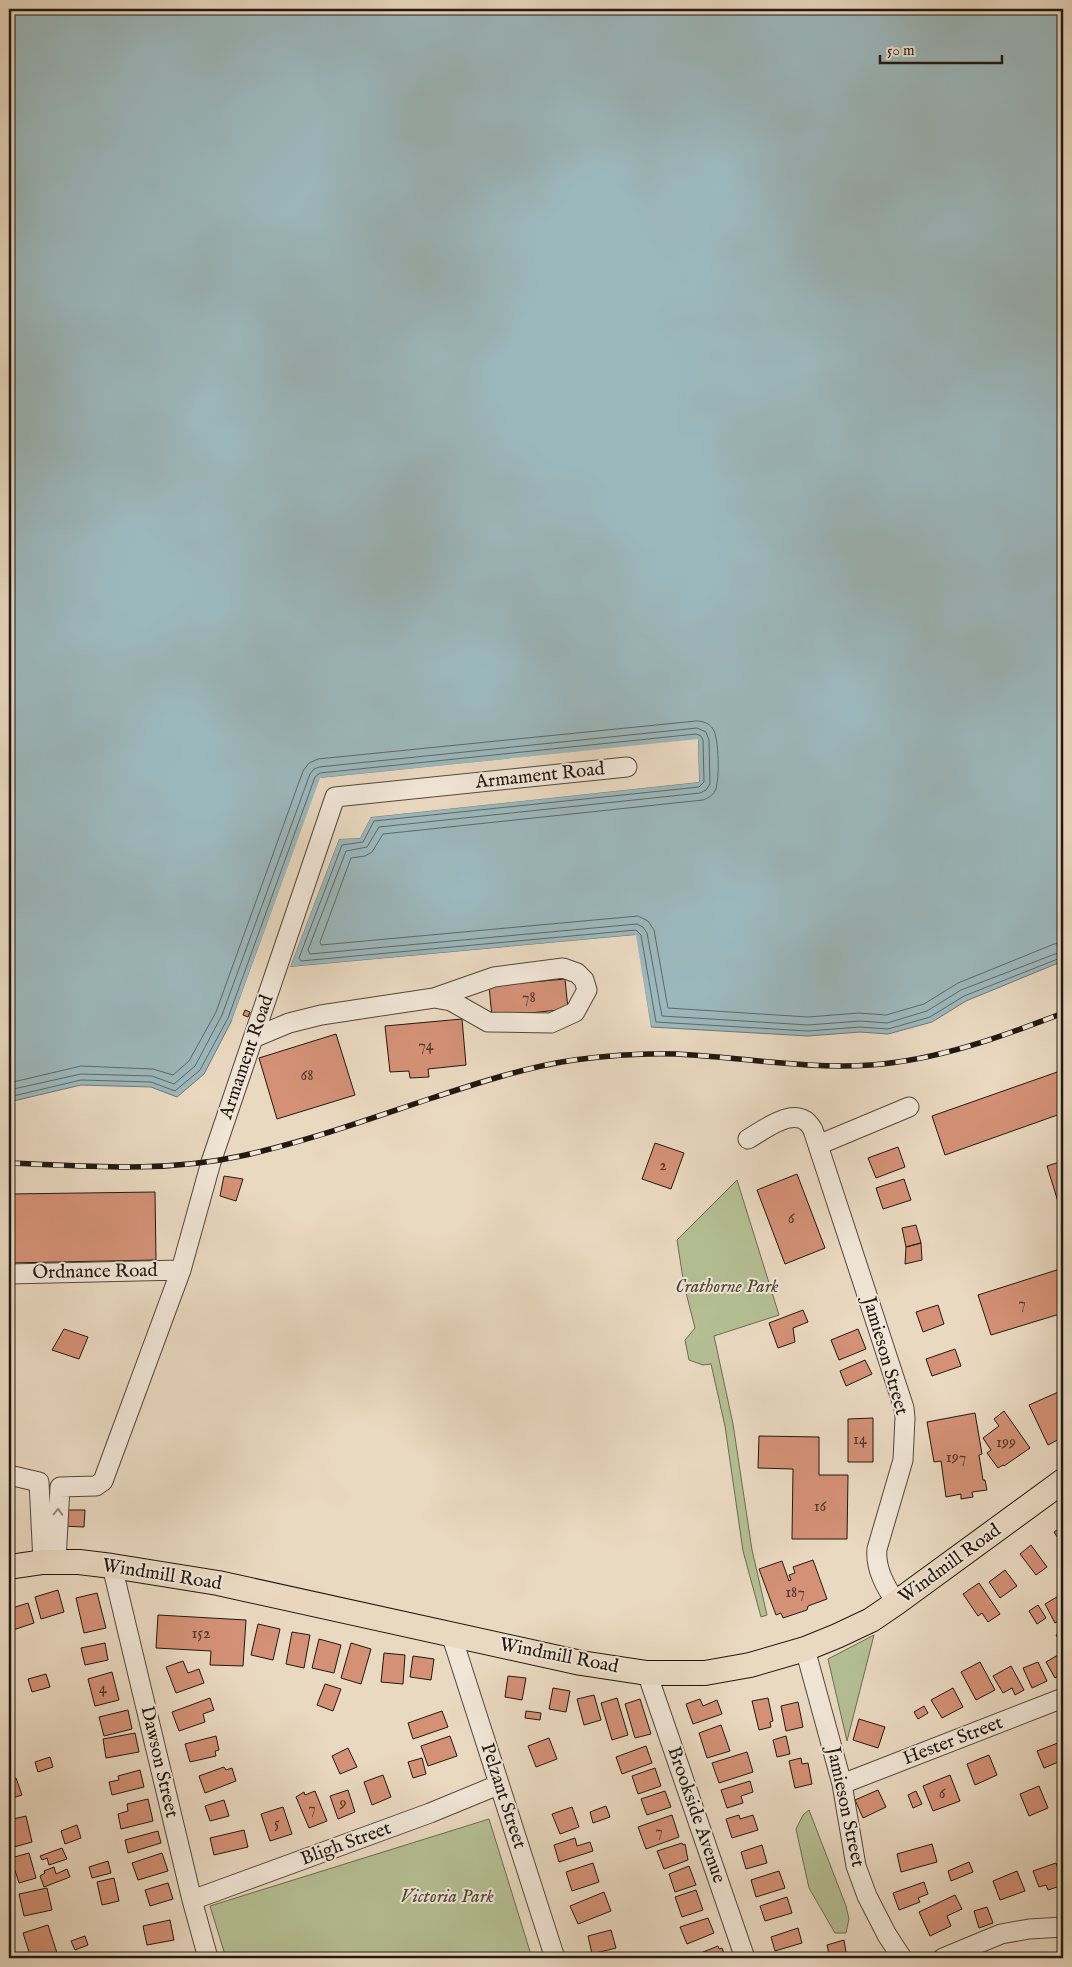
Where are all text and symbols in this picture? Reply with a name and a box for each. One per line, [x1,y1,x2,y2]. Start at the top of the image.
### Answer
scale bar [880,32,1002,64]
text: 50 m [887,41,915,60]
street label: Armament Road [473,757,607,795]
house number: 78 [522,988,536,1008]
street label: Armament Road [214,991,280,1123]
house number: 74 [418,1036,434,1056]
house number: 68 [300,1066,314,1086]
house number: 2 [659,1156,667,1176]
house number: 6 [788,1209,795,1229]
street label: Ordnance Road [32,1259,159,1285]
park label: Crathorne Park [675,1275,779,1299]
street label: Jamieson Street [856,1292,914,1418]
house number: 7 [1018,1294,1026,1314]
house number: 14 [853,1430,867,1450]
house number: 199 [996,1433,1016,1453]
house number: 197 [946,1448,966,1468]
house number: 16 [814,1497,827,1517]
one-way arrow [53,1508,64,1516]
street label: Windmill Road [894,1518,1007,1609]
street label: Windmill Road [101,1554,224,1596]
house number: 187 [785,1583,805,1603]
house number: 152 [191,1624,211,1644]
street label: Windmill Road [497,1633,621,1679]
house number: 4 [99,1679,107,1699]
street label: Dawson Street [134,1704,184,1821]
street label: Hester Street [900,1711,1007,1771]
street label: Pelzant Street [475,1740,531,1852]
street label: Jamieson Street [820,1743,870,1870]
street label: Brookside Avenue [661,1744,731,1887]
house number: 6 [939,1784,946,1804]
house number: 9 [339,1794,347,1814]
house number: 7 [308,1799,316,1819]
house number: 5 [274,1814,280,1834]
street label: Bligh Street [297,1816,395,1871]
house number: 7 [655,1822,663,1842]
park label: Victoria Park [400,1885,494,1909]

